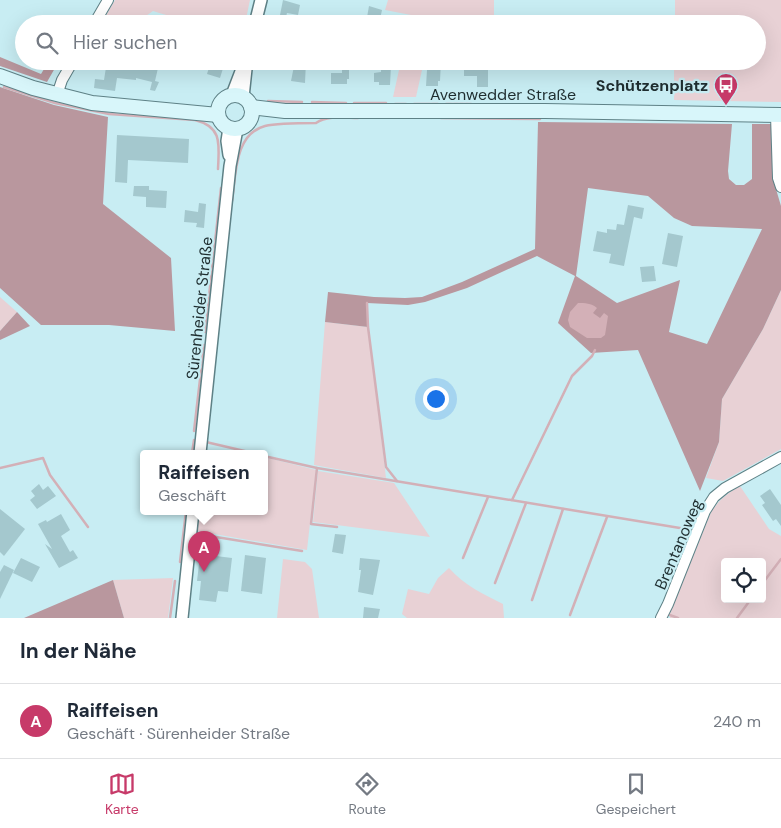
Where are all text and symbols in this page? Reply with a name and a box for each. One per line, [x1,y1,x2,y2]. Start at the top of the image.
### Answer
search box [15,15,766,70]
icon: search [33,29,61,57]
text: Hier suchen [73,30,177,55]
bus stop icon: Schützenplatz [713,72,739,106]
place label: Schützenplatz [596,75,708,96]
street label: Avenwedder Straße [430,84,576,105]
street label: Sürenheider Straße [182,236,217,380]
your location [423,386,449,412]
popup [140,450,268,515]
text: Raiffeisen [158,460,250,485]
text: Geschäft [158,485,226,506]
street label: Brentanoweg [650,496,707,593]
pin: A [188,531,220,572]
map controls [721,558,766,603]
button: locate [721,558,766,603]
text: In der Nähe [20,637,137,665]
text: Raiffeisen [67,698,159,723]
text: A [30,711,42,732]
text: 240 m [713,711,761,732]
text: Geschäft · Sürenheider Straße [67,723,290,744]
tab: Karte [105,770,139,818]
tab: Route [349,770,386,818]
tab: Gespeichert [596,770,676,818]

